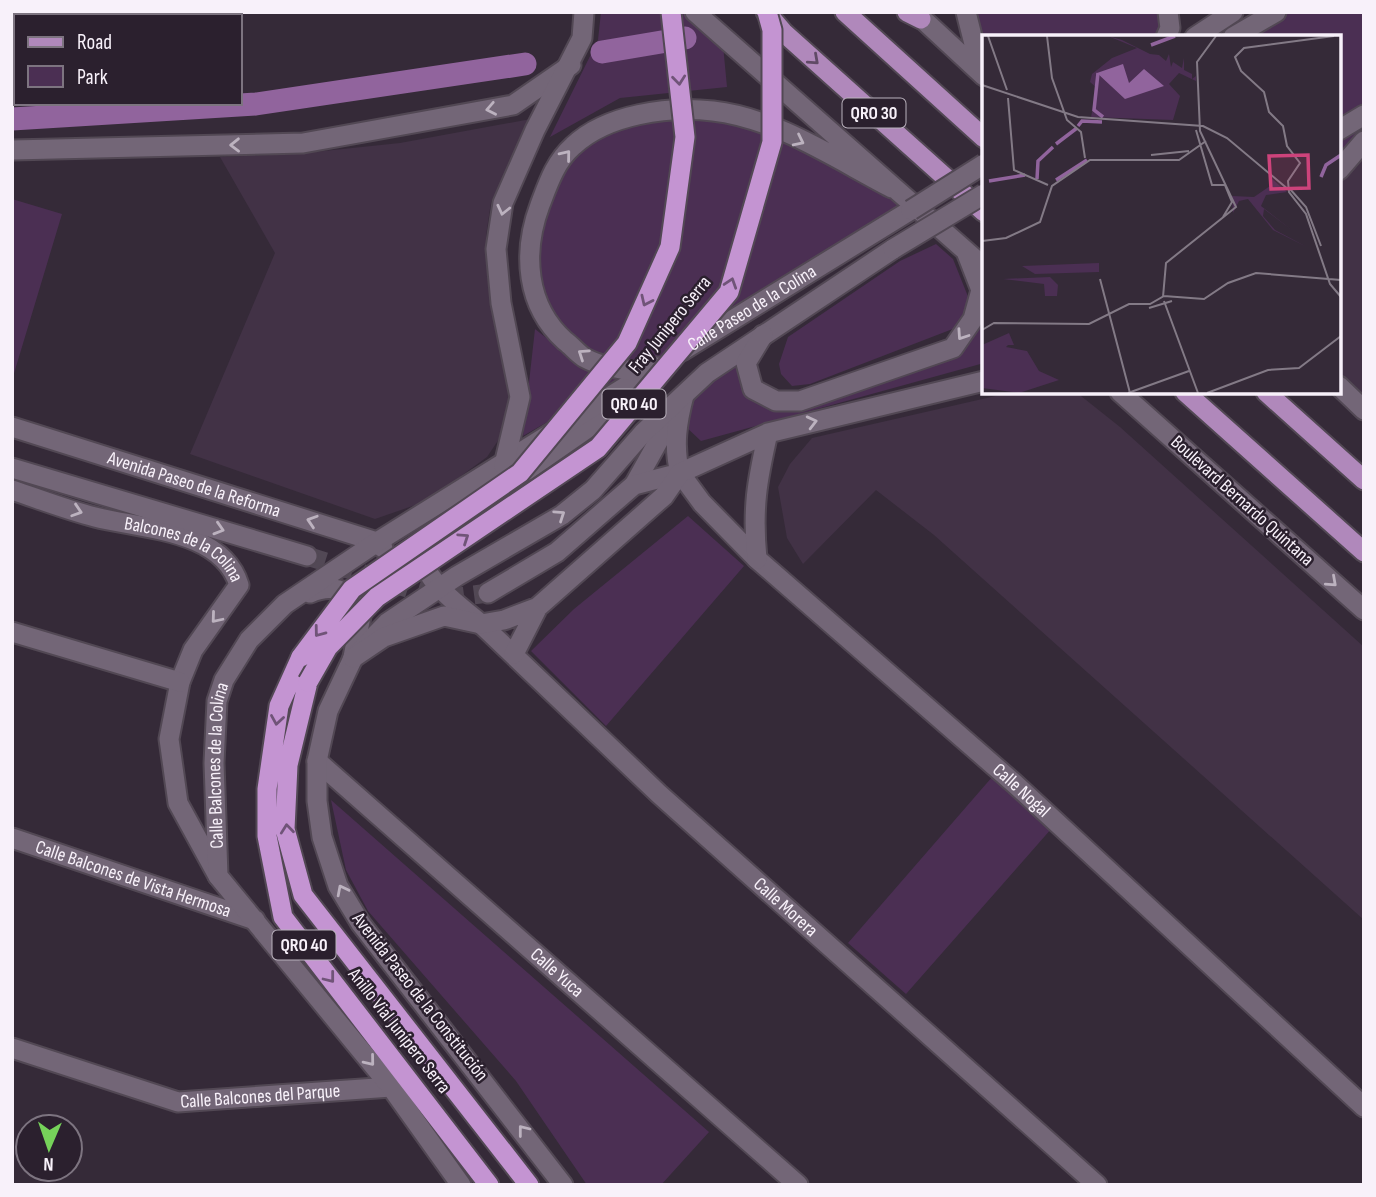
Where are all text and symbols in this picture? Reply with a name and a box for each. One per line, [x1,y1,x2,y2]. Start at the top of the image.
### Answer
legend [14,14,242,105]
text: Road [77,30,112,55]
inset map [982,35,1341,394]
one-way arrow [806,52,819,64]
text: Park [77,65,108,90]
one-way arrow [671,75,686,86]
road number: QRO 30 [842,98,906,128]
one-way arrow [485,100,497,115]
one-way arrow [792,132,804,146]
one-way arrow [229,137,240,153]
one-way arrow [557,150,570,162]
one-way arrow [497,203,512,215]
street label: Calle Paseo de la Colina [683,260,820,356]
street label: Fray Junipero Serra [624,272,716,378]
one-way arrow [723,277,738,289]
one-way arrow [640,294,654,306]
one-way arrow [957,328,970,341]
one-way arrow [578,349,591,362]
road number: QRO 40 [602,390,666,418]
one-way arrow [806,416,818,430]
street label: Boulevard Bernardo Quintana [1166,431,1318,571]
street label: Avenida Paseo de la Reforma [104,446,283,522]
one-way arrow [70,503,83,517]
one-way arrow [552,511,565,523]
street label: Balcones de la Colina [123,512,248,585]
one-way arrow [306,515,319,529]
one-way arrow [212,521,224,536]
one-way arrow [457,533,470,546]
one-way arrow [1324,574,1337,586]
one-way arrow [211,610,224,623]
one-way arrow [315,624,328,637]
street label: Calle Balcones de la Colina [202,679,234,849]
one-way arrow [270,714,285,726]
street label: Calle Nogal [988,758,1055,822]
one-way arrow [280,823,295,835]
street label: Calle Balcones de Vista Hermosa [32,835,234,923]
street label: Calle Morera [749,872,823,942]
one-way arrow [336,885,350,897]
street label: Avenida Paseo de la Constitución [346,907,493,1086]
road number: QRO 40 [272,930,336,960]
street label: Calle Yuca [526,943,589,1002]
street label: Anillo Vial Junípero Serra [342,963,455,1098]
one-way arrow [322,971,335,983]
one-way arrow [362,1053,374,1066]
street label: Calle Balcones del Parque [179,1079,341,1113]
north arrow [14,1113,84,1183]
one-way arrow [519,1125,531,1138]
text: N [43,1152,54,1175]

